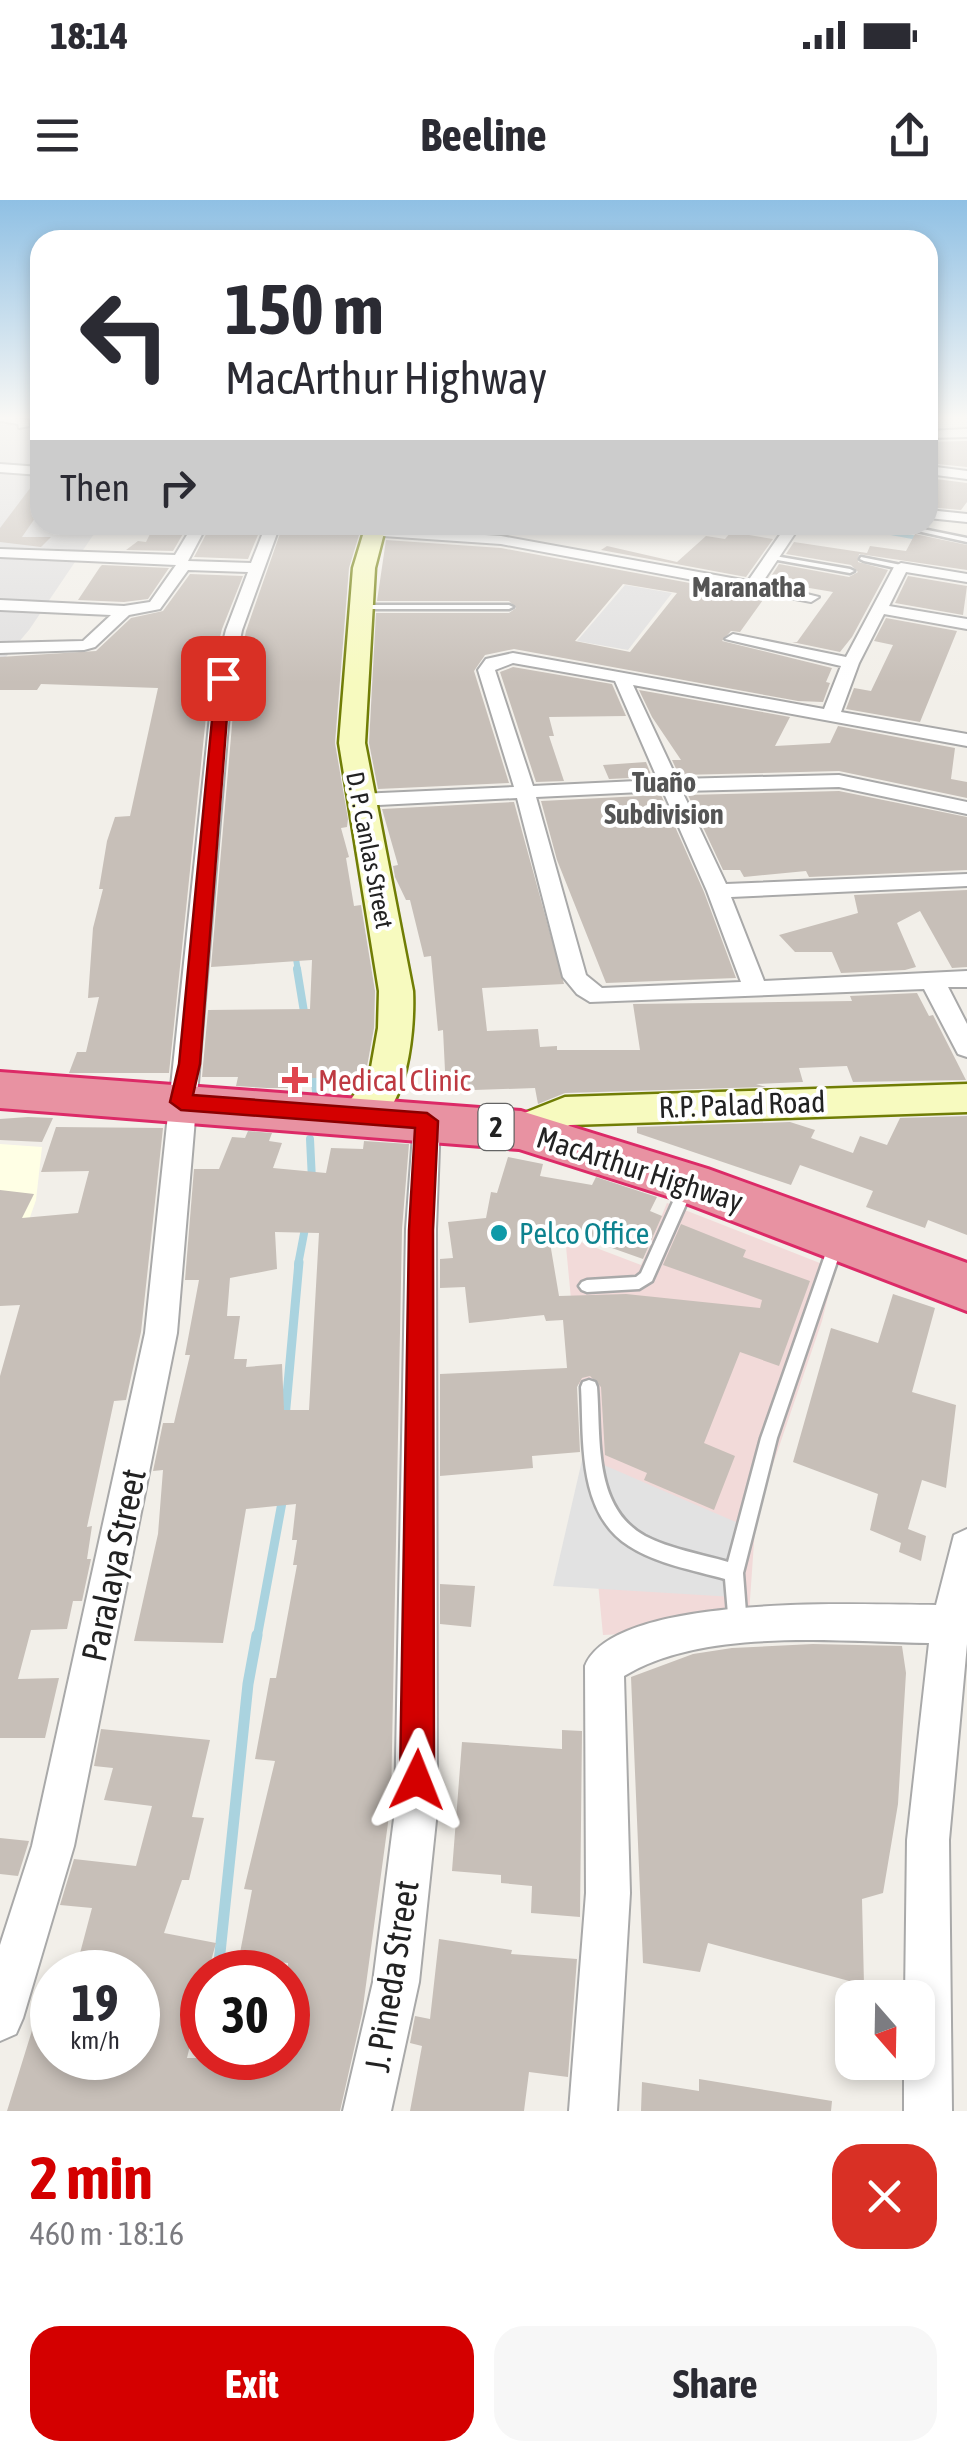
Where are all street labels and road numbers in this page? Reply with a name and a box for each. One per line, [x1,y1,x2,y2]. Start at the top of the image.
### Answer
street label: D. P. Canlas Street [341,769,399,931]
street label: R.P. Palad Road [658,1084,826,1124]
road number: 2 [478,1104,514,1150]
street label: MacArthur Highway [533,1120,747,1218]
street label: Paralaya Street [73,1465,153,1665]
street label: J. Pineda Street [356,1877,426,2075]

